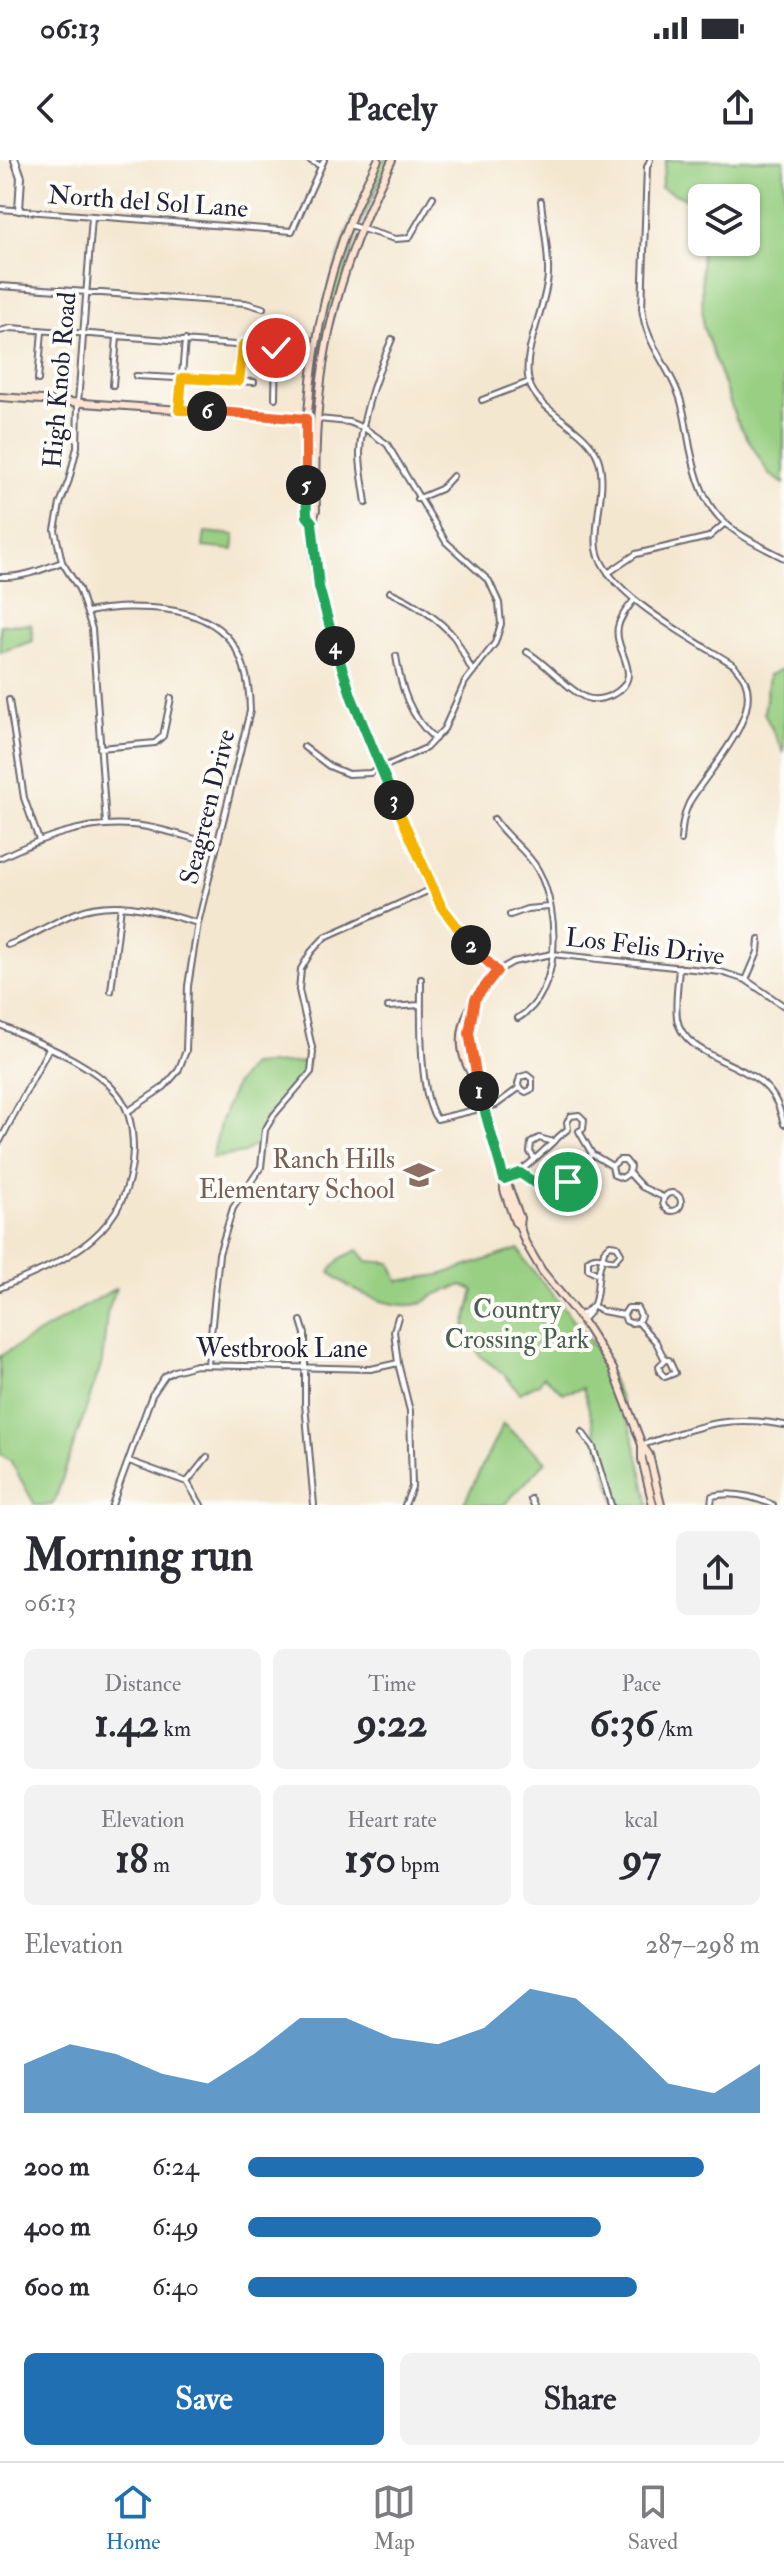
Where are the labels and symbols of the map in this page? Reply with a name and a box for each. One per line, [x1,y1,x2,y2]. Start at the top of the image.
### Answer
street label: North del Sol Lane [47,179,250,225]
street label: High Knob Road [36,290,84,469]
pin [242,314,310,382]
pin: 6 [187,391,227,431]
pin: 5 [286,465,326,505]
pin: 4 [315,626,355,666]
street label: Seagreen Drive [173,726,243,888]
pin: 3 [374,780,414,820]
street label: Los Felis Drive [564,921,726,973]
pin: 2 [451,925,491,965]
pin: 1 [459,1071,499,1111]
place label: Ranch Hills Elementary School [199,1144,395,1206]
pin [534,1148,602,1216]
school or university icon: Ranch Hills Elementary School [402,1158,436,1192]
park label: Country Crossing Park [445,1294,590,1356]
street label: Westbrook Lane [195,1333,368,1365]

